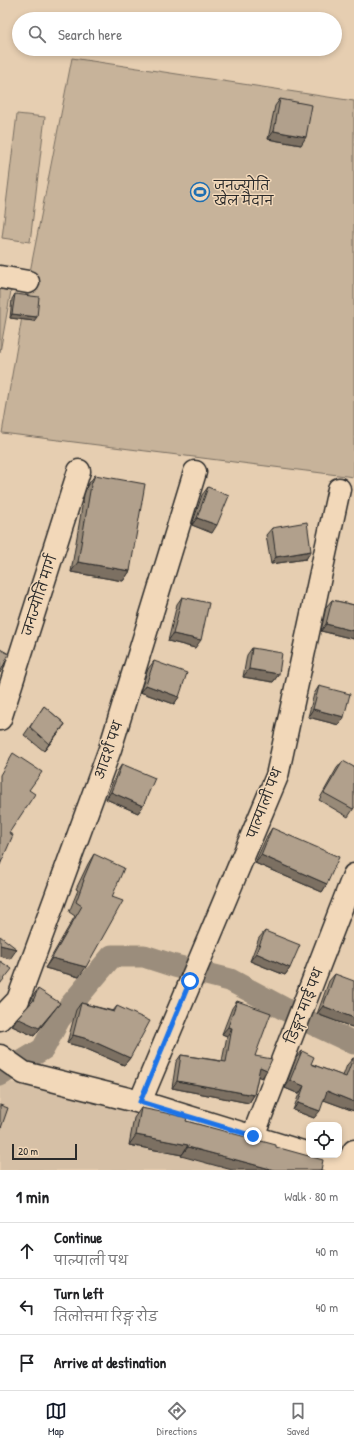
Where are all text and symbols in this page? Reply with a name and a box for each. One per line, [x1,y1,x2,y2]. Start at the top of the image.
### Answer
search box [12,12,342,56]
icon: search [26,23,48,45]
text: Search here [58,24,122,45]
place label: जनज्योति खेल मैदान [213,175,275,209]
sports icon: जनज्योति खेल मैदान [189,181,211,203]
street label: जनज्योति मार्ग [16,551,61,639]
street label: आदर्श पथ [89,717,127,781]
street label: पाल्पाली पथ [241,764,286,842]
street label: डिङ्गर माई पथ [280,964,328,1048]
route start [181,972,199,990]
map controls [306,1122,342,1158]
button: locate [306,1122,342,1158]
route end [244,1127,262,1145]
scale bar [12,1142,77,1161]
text: 20 m [18,1144,38,1158]
text: 1 min [16,1185,49,1208]
text: Walk · 80 m [284,1187,338,1205]
text: Continue [54,1227,102,1248]
icon: ahead [16,1240,38,1262]
text: 40 m [315,1242,338,1260]
text: पाल्पाली पथ [54,1251,128,1269]
text: Turn left [54,1283,104,1304]
icon: left [16,1296,38,1318]
text: 40 m [315,1298,338,1316]
text: तिलोत्तमा रिङ्ग रोड [54,1307,158,1325]
icon: arrive [16,1352,38,1374]
text: Arrive at destination [54,1352,166,1373]
tab: Map [45,1400,67,1438]
tab: Directions [157,1400,197,1438]
tab: Saved [287,1400,309,1438]

